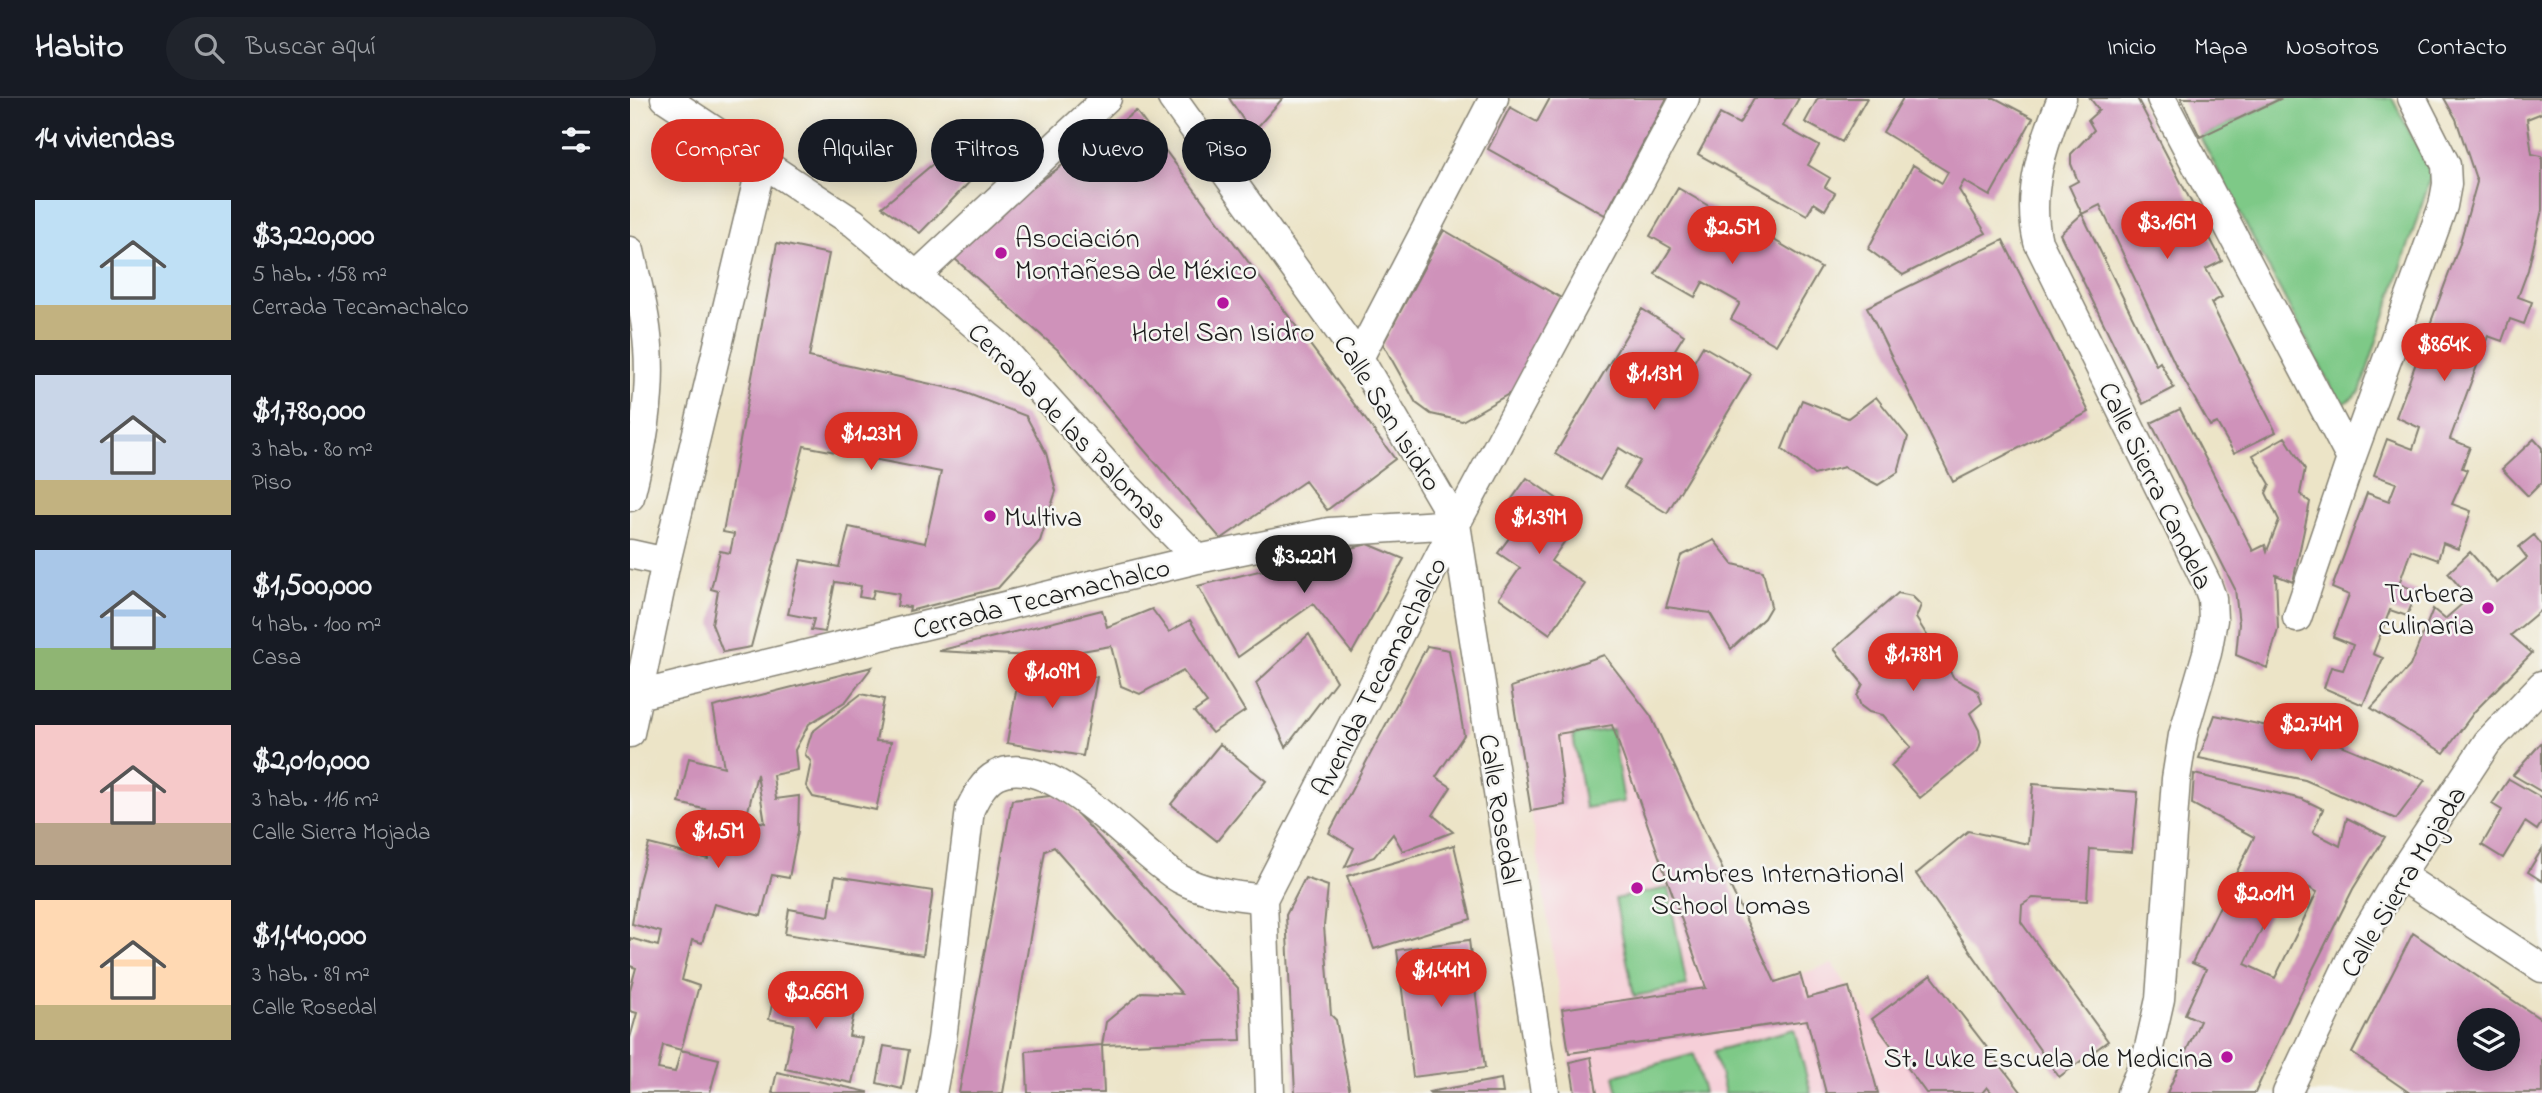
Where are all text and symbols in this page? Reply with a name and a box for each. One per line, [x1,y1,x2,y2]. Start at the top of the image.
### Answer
search box [166,17,656,80]
text: Habito [35,24,124,72]
icon: search [190,29,228,67]
text: Buscar aquí [246,29,376,67]
text: Inicio [2107,31,2156,66]
text: Mapa [2194,31,2248,66]
text: Nosotros [2286,31,2379,66]
text: Contacto [2417,31,2507,66]
text: 14 viviendas [35,118,175,162]
chip: Comprar [651,119,784,182]
chip: Alquilar [798,119,917,182]
chip: Filtros [931,119,1044,182]
chip: Nuevo [1058,119,1168,182]
chip: Piso [1182,119,1271,182]
icon: filters [557,121,595,159]
pin: $3.16M [2110,202,2224,261]
pin: $2.5M [1683,206,1781,266]
text: $3.16M [2137,207,2197,240]
text: $2.5M [1703,212,1761,245]
text: $3,220,000 [252,215,375,259]
place label: Asociación Montañesa de México [1015,220,1257,293]
icon: home [91,228,175,312]
marker: Asociación Montañesa de México [993,245,1009,261]
text: 5 hab. · 158 m² [252,259,387,292]
text: Cerrada Tecamachalco [252,292,469,325]
marker: Hotel San Isidro [1215,295,1231,311]
street label: Cerrada de las Palomas [956,314,1177,540]
place label: Hotel San Isidro [1131,314,1315,355]
pin: $864K [2395,324,2493,383]
street label: Calle San Isidro [1321,327,1451,500]
text: $864K [2417,329,2471,362]
pin: $1.13M [1597,352,1711,412]
text: $1.13M [1626,358,1682,391]
street label: Calle Sierra Candela [2086,376,2222,597]
text: $1,780,000 [252,390,365,434]
icon: home [91,403,175,487]
pin: $1.23M [814,412,928,472]
text: $1.23M [841,418,901,451]
text: 3 hab. · 80 m² [252,434,373,467]
text: Piso [252,467,292,500]
pin: $1.39M [1482,496,1596,556]
place label: Multiva [1004,499,1082,540]
text: $1.39M [1511,502,1567,535]
marker: Multiva [982,508,998,524]
pin: $3.22M [1247,536,1361,595]
text: $3.22M [1272,541,1336,574]
street label: Cerrada Tecamachalco [909,549,1175,652]
street label: Avenida Tecamachalco [1303,551,1459,804]
text: $1,500,000 [252,565,372,609]
place label: Turbera culinaria [2378,575,2474,648]
icon: home [91,578,175,662]
marker: Turbera culinaria [2480,600,2496,616]
text: 4 hab. · 100 m² [252,609,381,642]
pin: $1.78M [1856,634,1970,693]
text: $1.78M [1884,639,1942,672]
text: Casa [252,642,301,675]
pin: $1.09M [995,650,1109,710]
text: $1.09M [1024,656,1080,689]
pin: $2.74M [2254,704,2368,763]
text: $2.74M [2280,709,2342,742]
street label: Calle Rosedal [1465,731,1530,888]
text: $2,010,000 [252,740,370,784]
icon: home [91,753,175,837]
street label: Calle Sierra Mojada [2332,779,2478,986]
text: 3 hab. · 116 m² [252,784,379,817]
pin: $1.5M [669,810,767,870]
text: $1.5M [691,816,745,849]
text: Calle Sierra Mojada [252,817,430,850]
place label: Cumbres International School Lomas [1651,855,1904,928]
pin: $2.01M [2207,872,2321,932]
text: $2.01M [2233,878,2295,911]
marker: Cumbres International School Lomas [1629,880,1645,896]
text: $1,440,000 [252,915,367,959]
icon: home [91,928,175,1012]
pin: $1.44M [1384,950,1498,1009]
text: $1.44M [1412,955,1470,988]
text: 3 hab. · 89 m² [252,959,370,992]
pin: $2.66M [759,972,873,1031]
text: $2.66M [784,977,848,1010]
text: Calle Rosedal [252,992,377,1025]
map controls [2457,1008,2520,1071]
button: layers [2457,1008,2520,1071]
place label: St. Luke Escuela de Medicina [1884,1040,2213,1081]
marker: St. Luke Escuela de Medicina [2219,1049,2235,1065]

